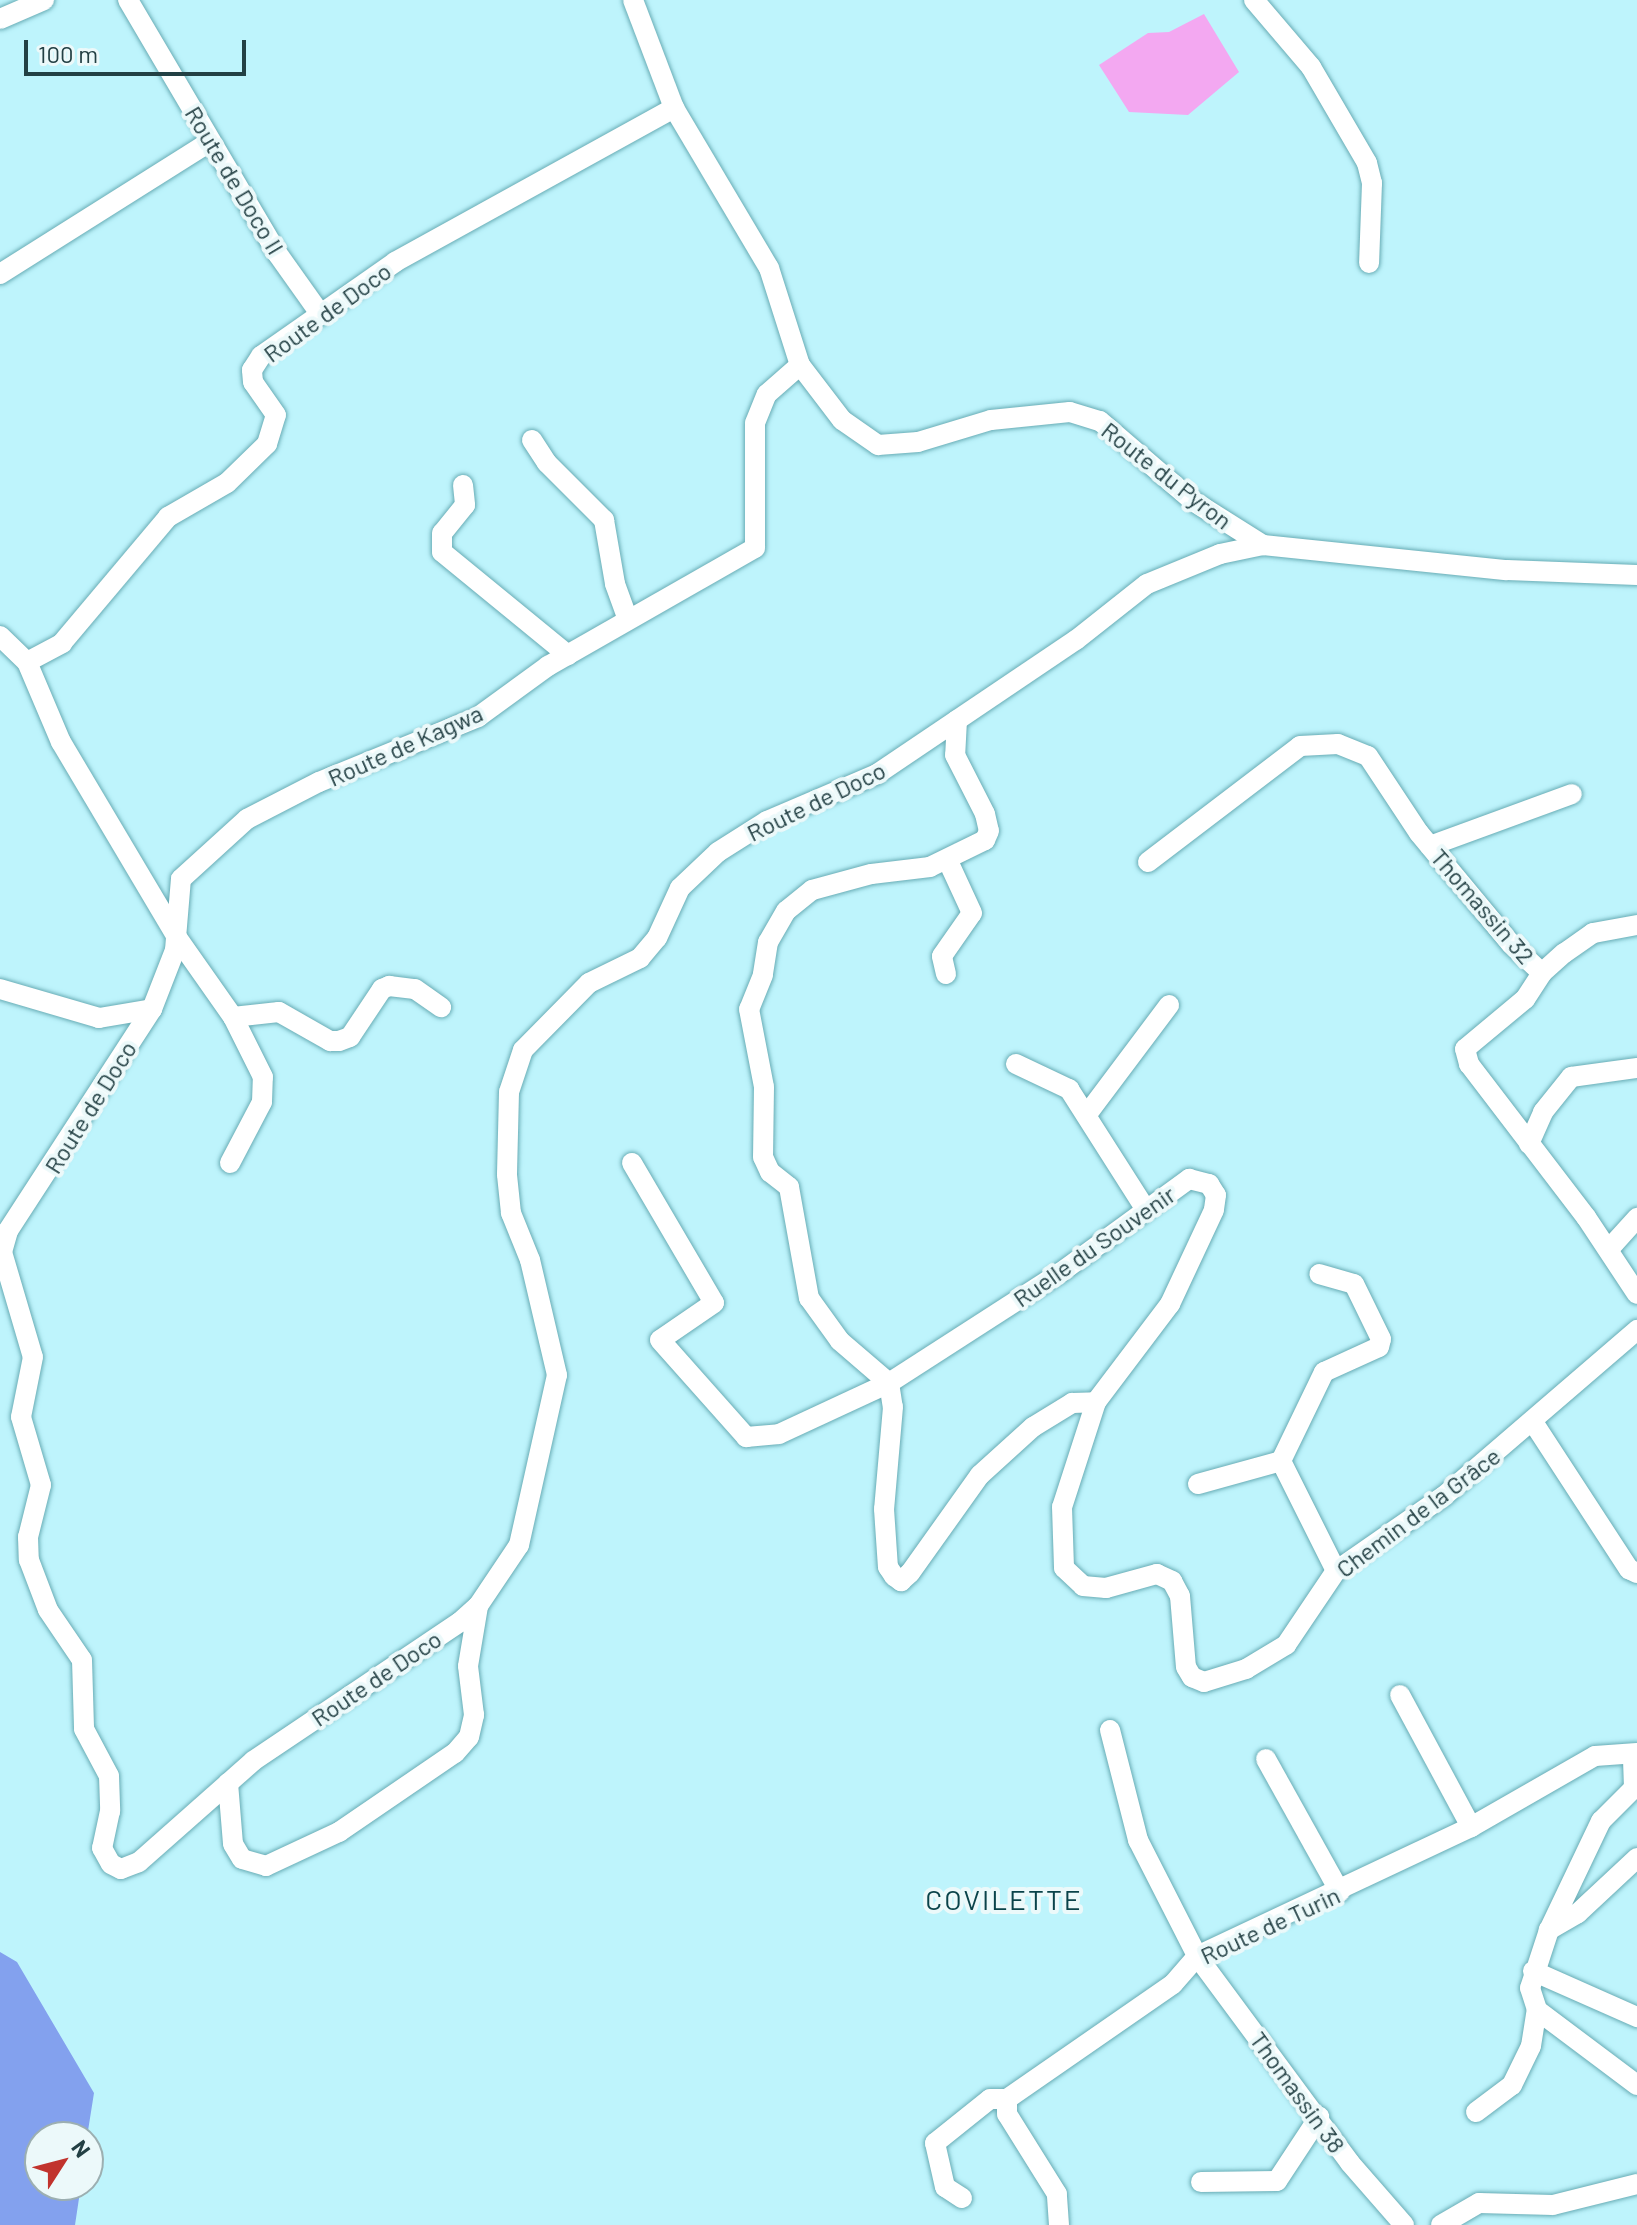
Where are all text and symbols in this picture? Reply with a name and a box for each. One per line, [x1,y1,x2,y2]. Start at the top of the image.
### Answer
scale bar [28,24,250,74]
text: 100 m [38,39,98,68]
street label: Route de Doco II [179,101,291,259]
street label: Route de Doco [258,256,396,368]
street label: Route du Pyron [1096,415,1238,535]
street label: Route de Kagwa [323,698,487,792]
street label: Route de Doco [742,755,890,847]
street label: Thomassin 32 [1425,842,1541,970]
street label: Route de Doco [38,1036,142,1178]
street label: Ruelle du Souvenir [1007,1179,1181,1313]
street label: Chemin de la Grâce [1330,1441,1506,1583]
street label: Route de Doco [306,1624,446,1732]
street label: Route de Turin [1196,1880,1344,1970]
district label: COVILETTE [925,1882,1083,1916]
street label: Thomassin 38 [1244,2026,1352,2158]
north arrow [24,2121,104,2201]
text: N [67,2134,97,2162]

